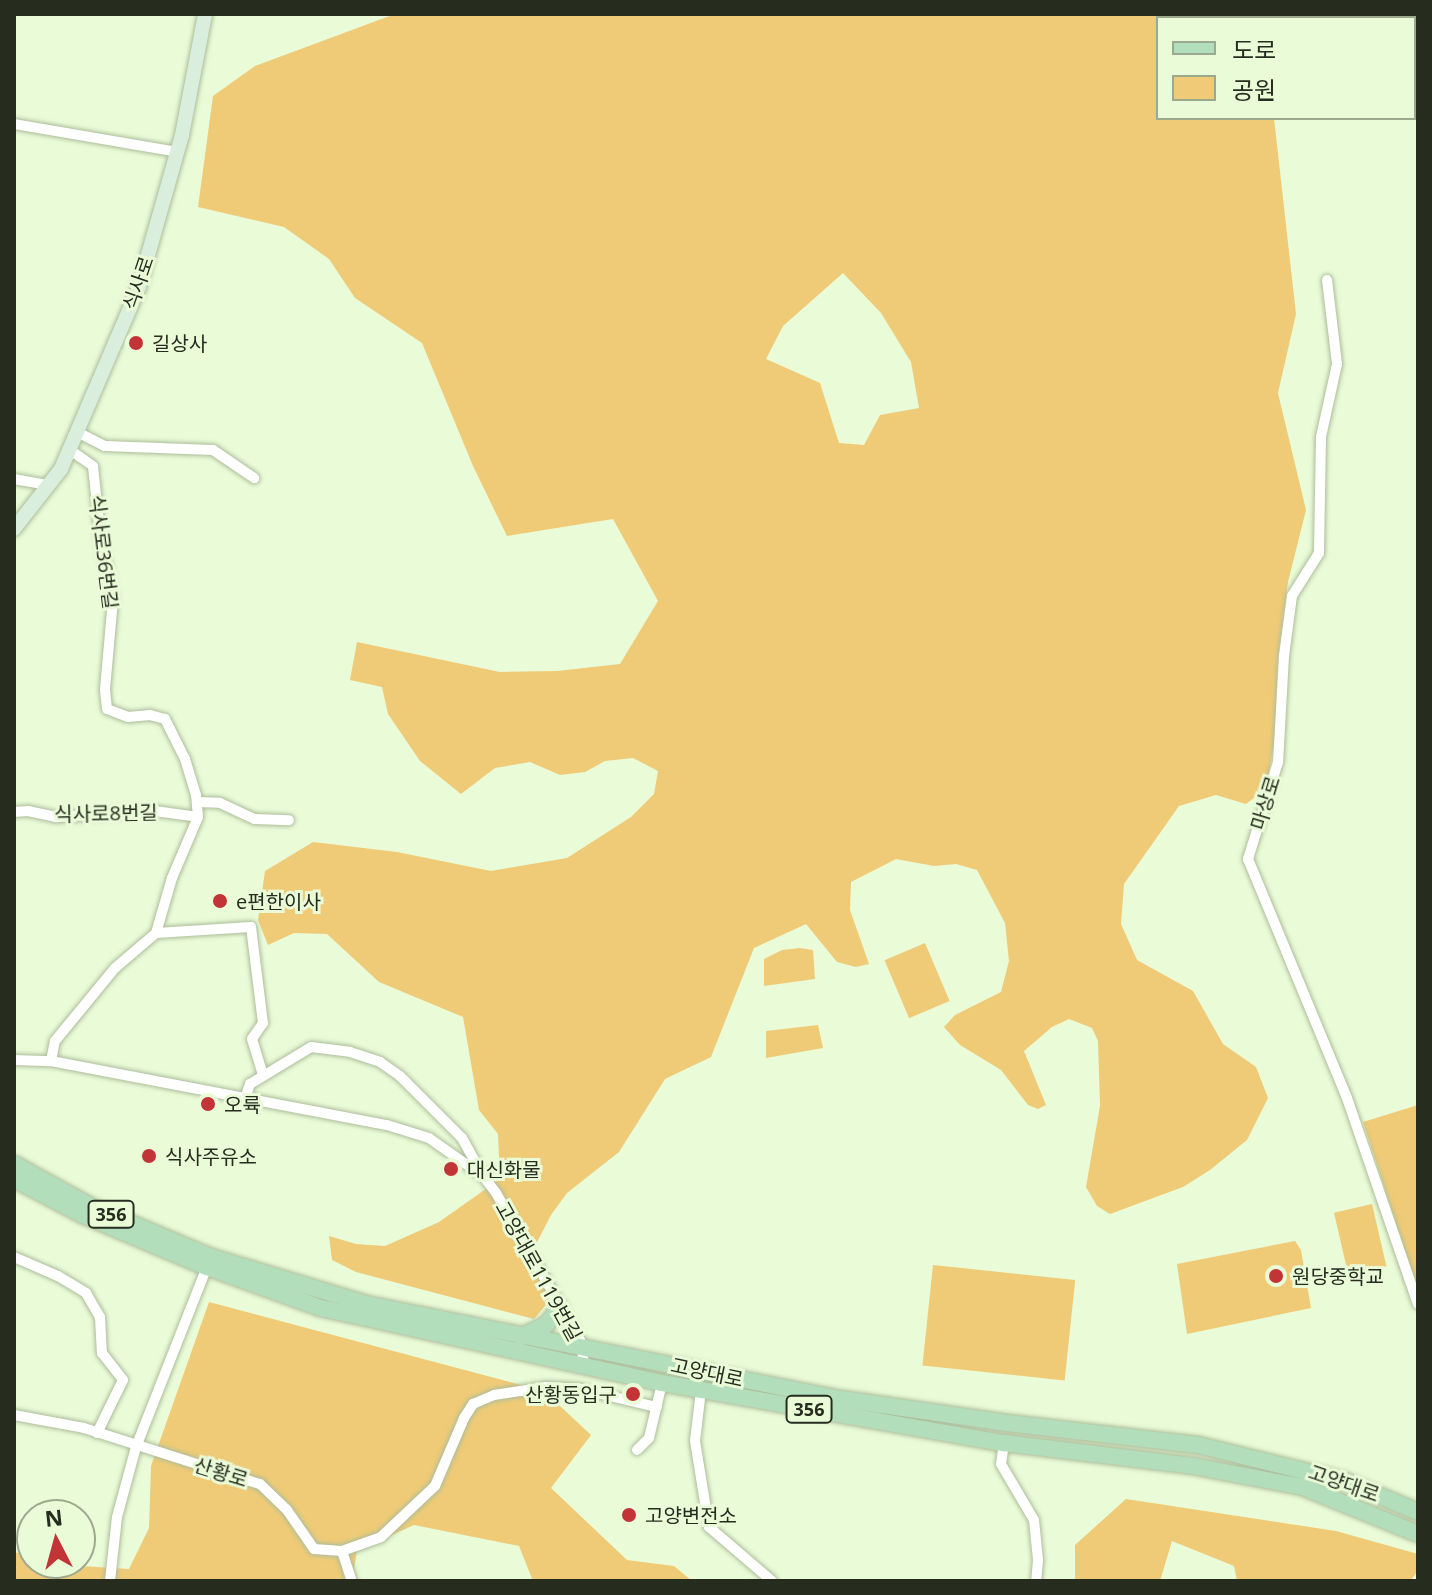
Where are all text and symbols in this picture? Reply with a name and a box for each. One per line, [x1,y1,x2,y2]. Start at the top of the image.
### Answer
legend [1156,16,1416,120]
text: 도로 [1232,33,1276,66]
text: 공원 [1232,73,1276,106]
street label: 식사로 [118,253,158,313]
place label: 길상사 [152,331,207,355]
marker: 길상사 [127,334,145,352]
street label: 식사로36번길 [85,494,123,610]
street label: 마상로 [1245,773,1285,833]
street label: 식사로8번길 [54,800,158,826]
place label: e편한이사 [236,889,321,913]
marker: e편한이사 [211,892,229,910]
place label: 오륙 [224,1092,261,1116]
marker: 오륙 [199,1095,217,1113]
place label: 식사주유소 [165,1144,257,1168]
marker: 식사주유소 [140,1147,158,1165]
place label: 대신화물 [467,1157,541,1181]
marker: 대신화물 [442,1160,460,1178]
street label: 고양대로1119번길 [491,1197,587,1345]
road number: 356 [87,1200,135,1228]
place label: 원당중학교 [1292,1264,1384,1288]
marker: 원당중학교 [1267,1267,1285,1285]
street label: 고양대로 [669,1353,745,1391]
place label: 산황동입구 [525,1382,617,1406]
marker: 산황동입구 [624,1385,642,1403]
road number: 356 [785,1395,833,1423]
street label: 산황로 [191,1452,251,1492]
street label: 고양대로 [1305,1460,1383,1506]
north arrow [16,1499,96,1579]
text: N [43,1501,64,1533]
place label: 고양변전소 [645,1503,737,1527]
marker: 고양변전소 [620,1506,638,1524]

